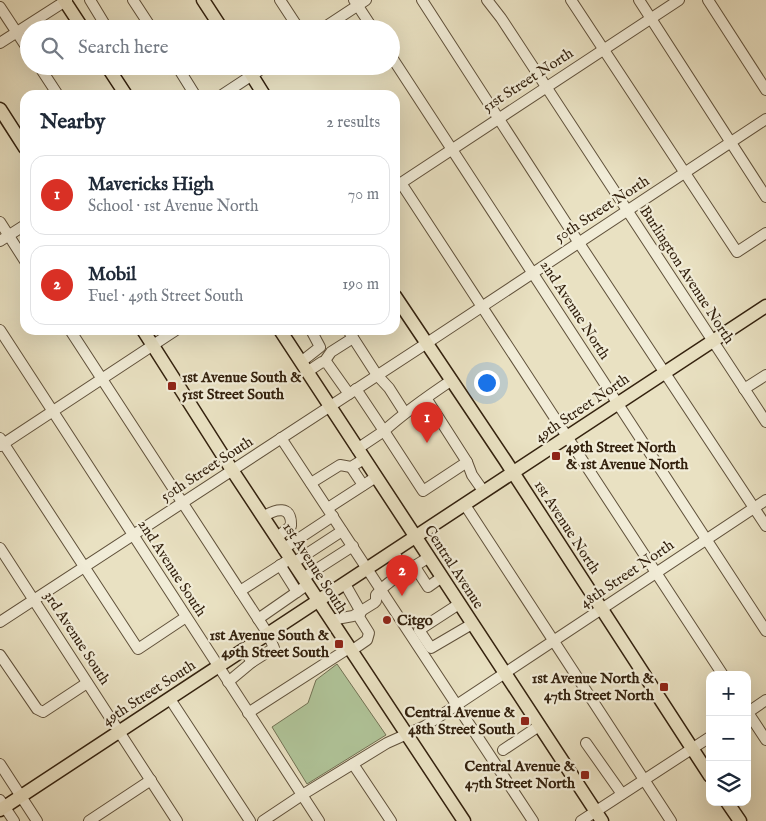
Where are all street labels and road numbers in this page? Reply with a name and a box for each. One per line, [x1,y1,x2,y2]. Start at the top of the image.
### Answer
street label: 51st Street North [479,44,577,116]
street label: 50th Street North [551,171,653,247]
street label: Burlington Avenue North [635,203,739,347]
street label: 2nd Avenue North [536,257,614,363]
street label: 49th Street North [531,369,633,447]
street label: 50th Street South [157,432,257,506]
street label: 1st Avenue North [530,477,604,577]
street label: 2nd Avenue South [134,516,210,620]
street label: 1st Avenue South [278,519,352,617]
street label: Central Avenue [420,522,488,612]
street label: 48th Street North [576,536,678,612]
street label: 3rd Avenue South [40,587,114,689]
street label: 49th Street South [99,656,199,730]

